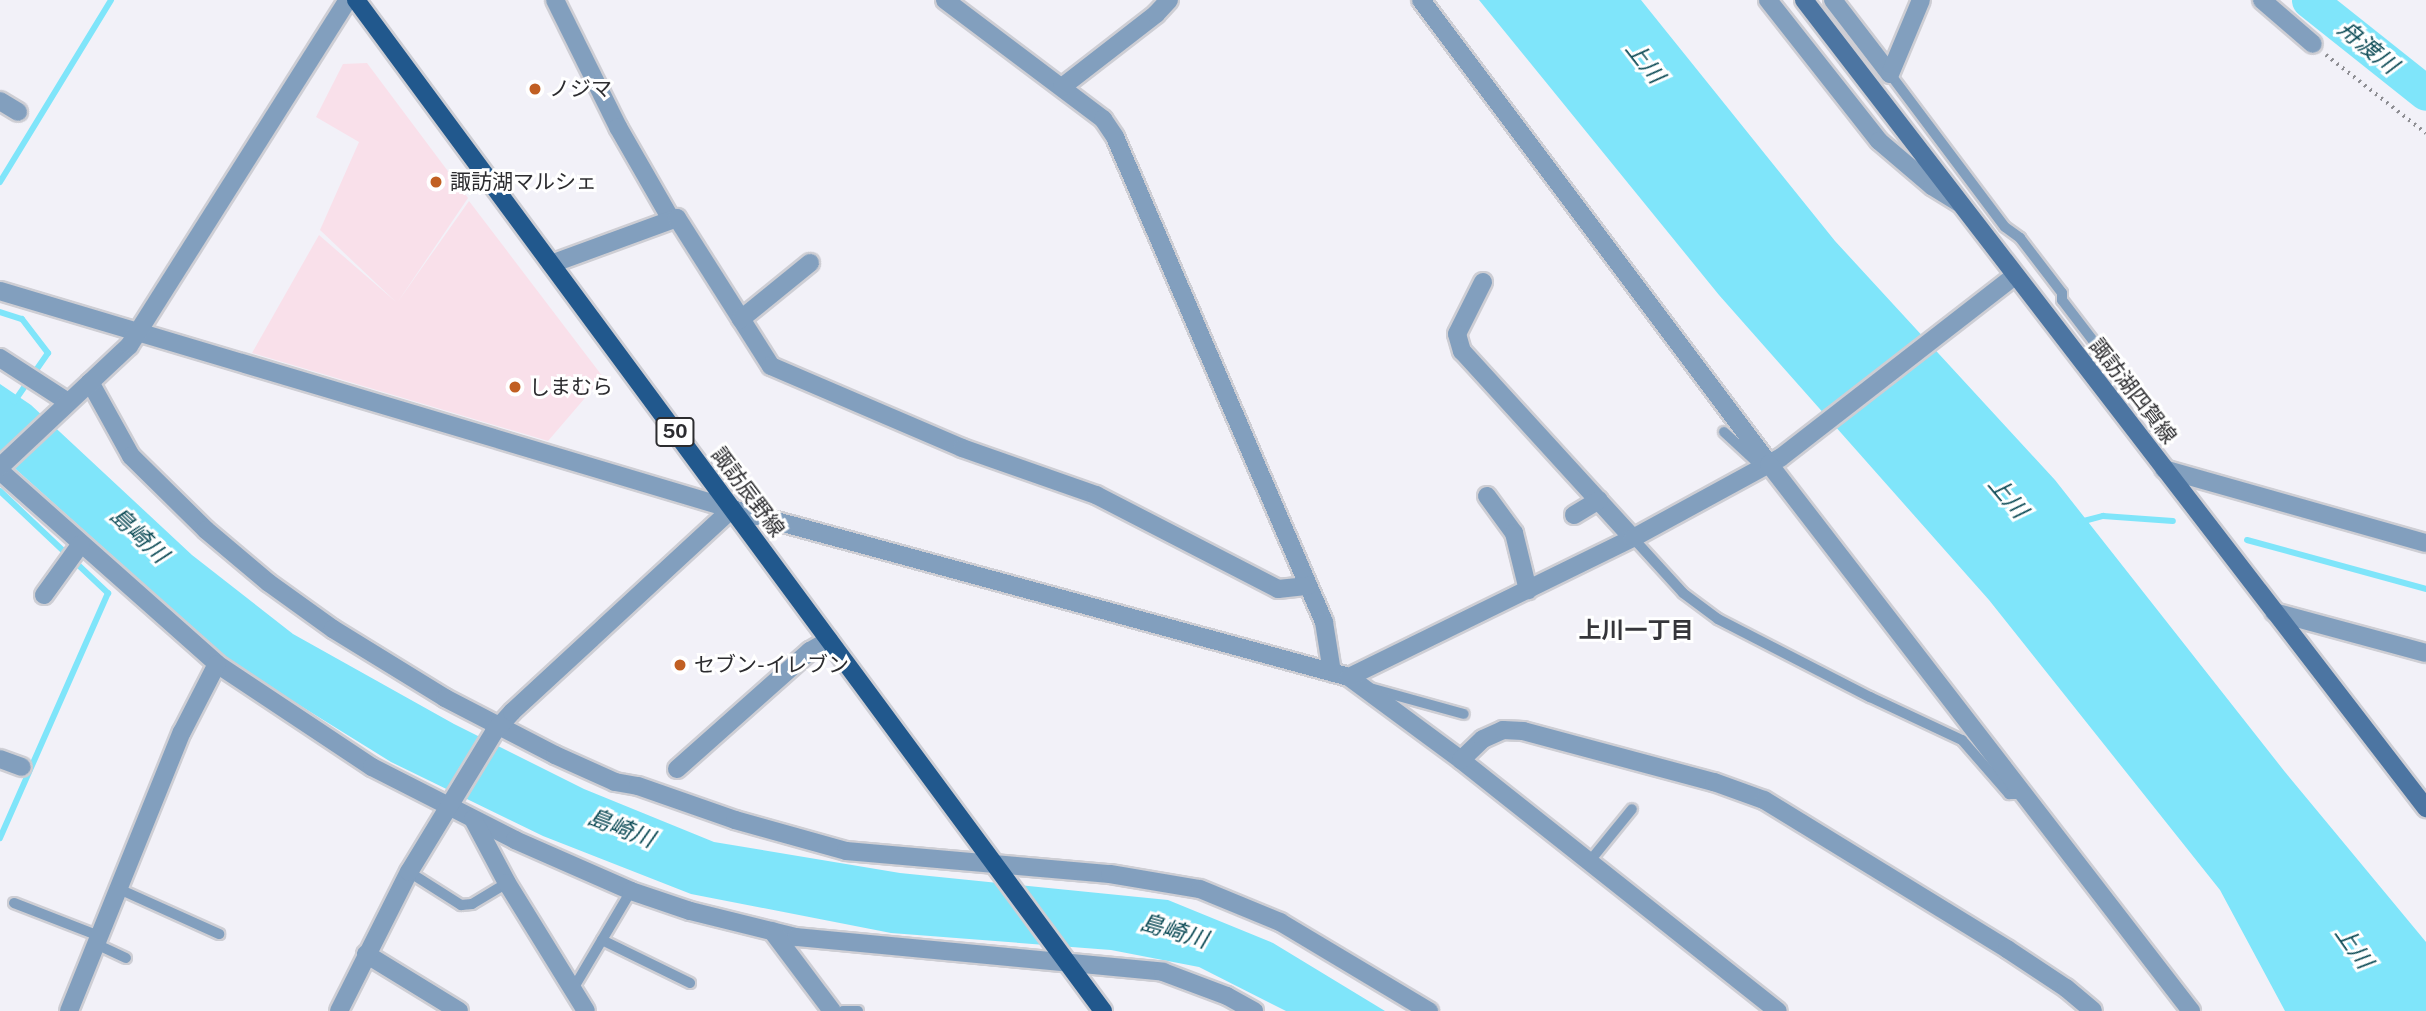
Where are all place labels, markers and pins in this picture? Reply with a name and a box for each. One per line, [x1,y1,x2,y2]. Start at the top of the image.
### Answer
place label: ノジマ [549,76,612,102]
marker: ノジマ [527,81,543,97]
place label: 諏訪湖マルシェ [450,169,597,195]
marker: 諏訪湖マルシェ [428,174,444,190]
place label: しまむら [529,374,613,400]
marker: しまむら [507,379,523,395]
place label: セブン-イレブン [694,652,849,678]
marker: セブン-イレブン [672,657,688,673]

